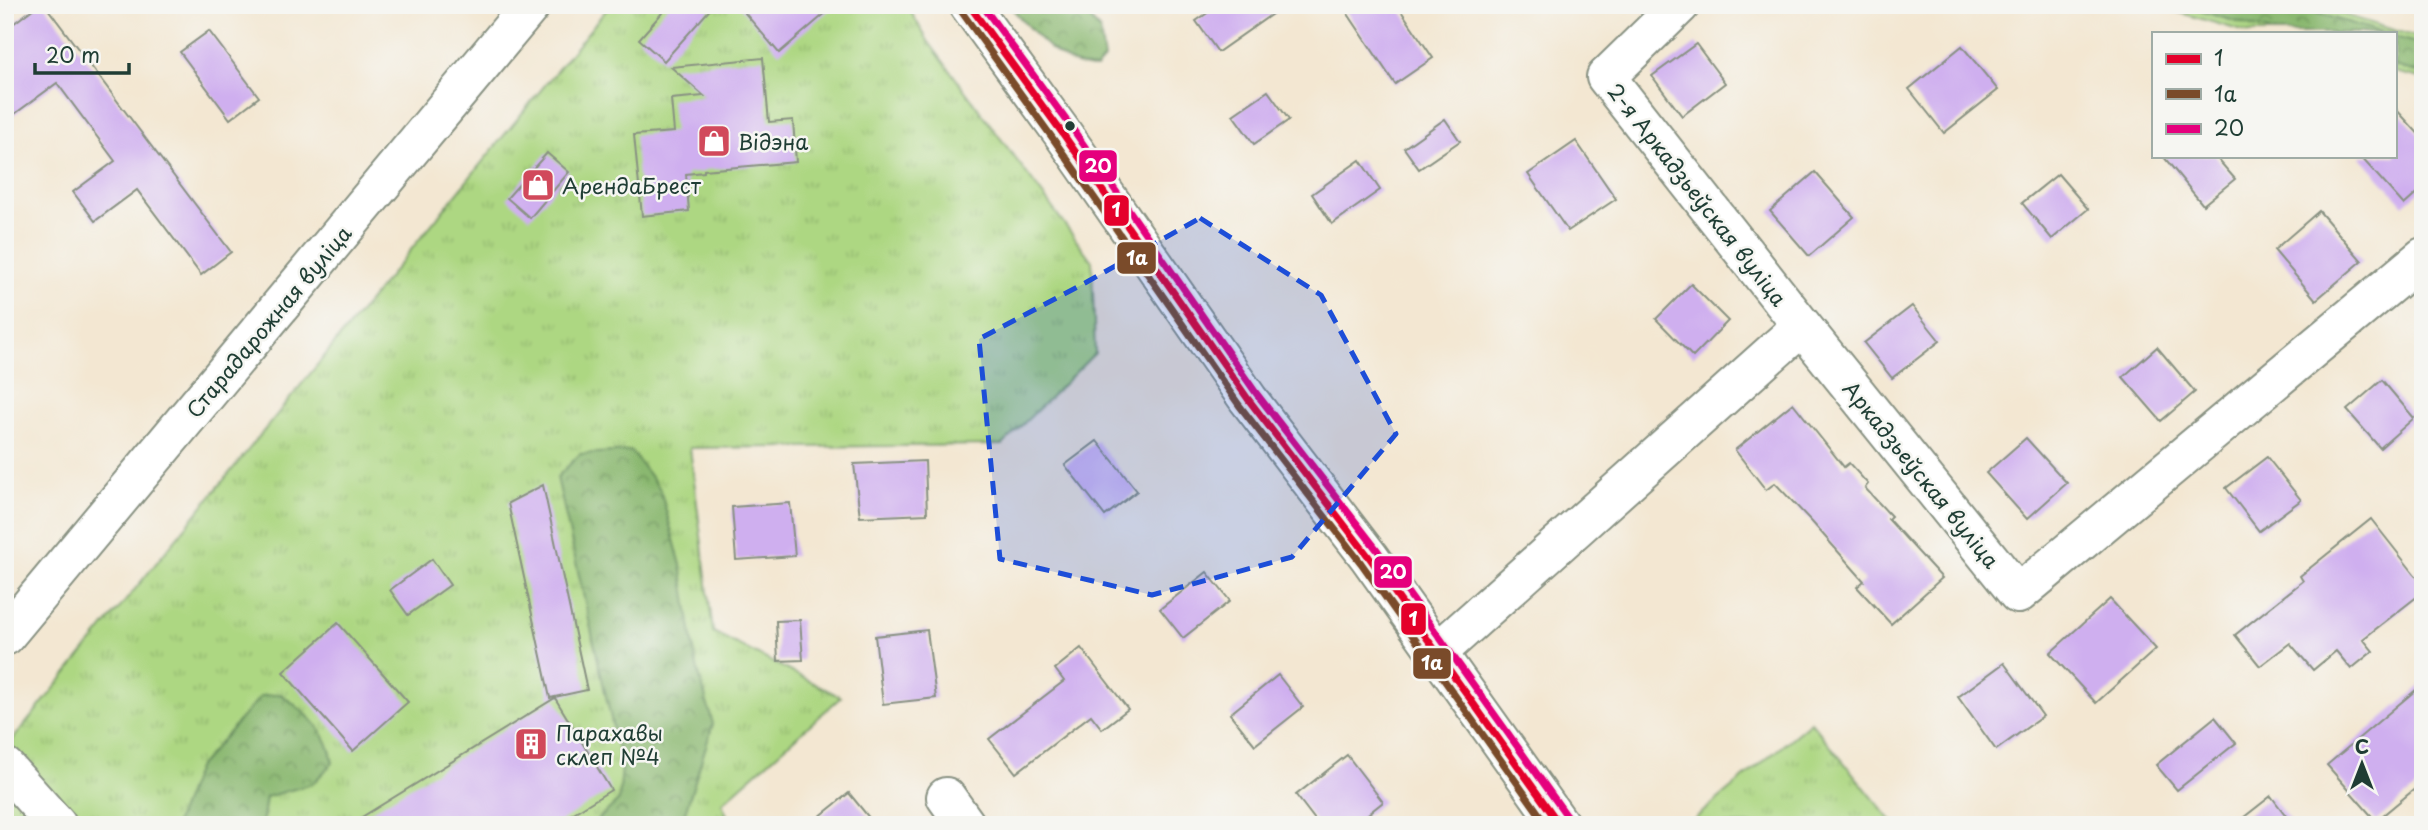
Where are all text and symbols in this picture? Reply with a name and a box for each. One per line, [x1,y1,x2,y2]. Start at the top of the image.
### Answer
scale bar [35,32,130,76]
legend [2152,32,2396,158]
text: 20 m [46,38,100,70]
text: 1 [2214,41,2223,73]
street label: 2-я Аркадзьеўская вуліца [1601,76,1796,313]
text: 1а [2214,77,2237,109]
text: 20 [2214,111,2244,143]
unlabelled marker [1063,119,1077,133]
shop icon: Відэна [695,122,733,160]
place label: Відэна [738,125,808,157]
line badge: 20 [1078,149,1118,183]
text: 20 [1084,151,1112,179]
shop icon: АрендаБрест [519,166,557,204]
place label: АрендаБрест [562,169,702,201]
line badge: 1 [1103,194,1130,227]
text: 1 [1111,195,1121,223]
street label: Старадарожная вуліца [178,218,358,424]
line badge: 1а [1116,241,1157,275]
text: 1а [1126,243,1148,271]
street label: Аркадзьеўская вуліца [1836,373,2008,575]
line badge: 20 [1373,555,1413,589]
text: 20 [1379,557,1407,585]
line badge: 1 [1400,602,1427,636]
text: 1 [1408,604,1418,632]
line badge: 1а [1412,647,1452,680]
text: 1а [1421,648,1443,676]
place label: Парахавы склеп №4 [556,716,663,772]
building icon: Парахавы склеп №4 [512,725,550,763]
north arrow [2326,728,2396,798]
text: С [2355,732,2369,760]

